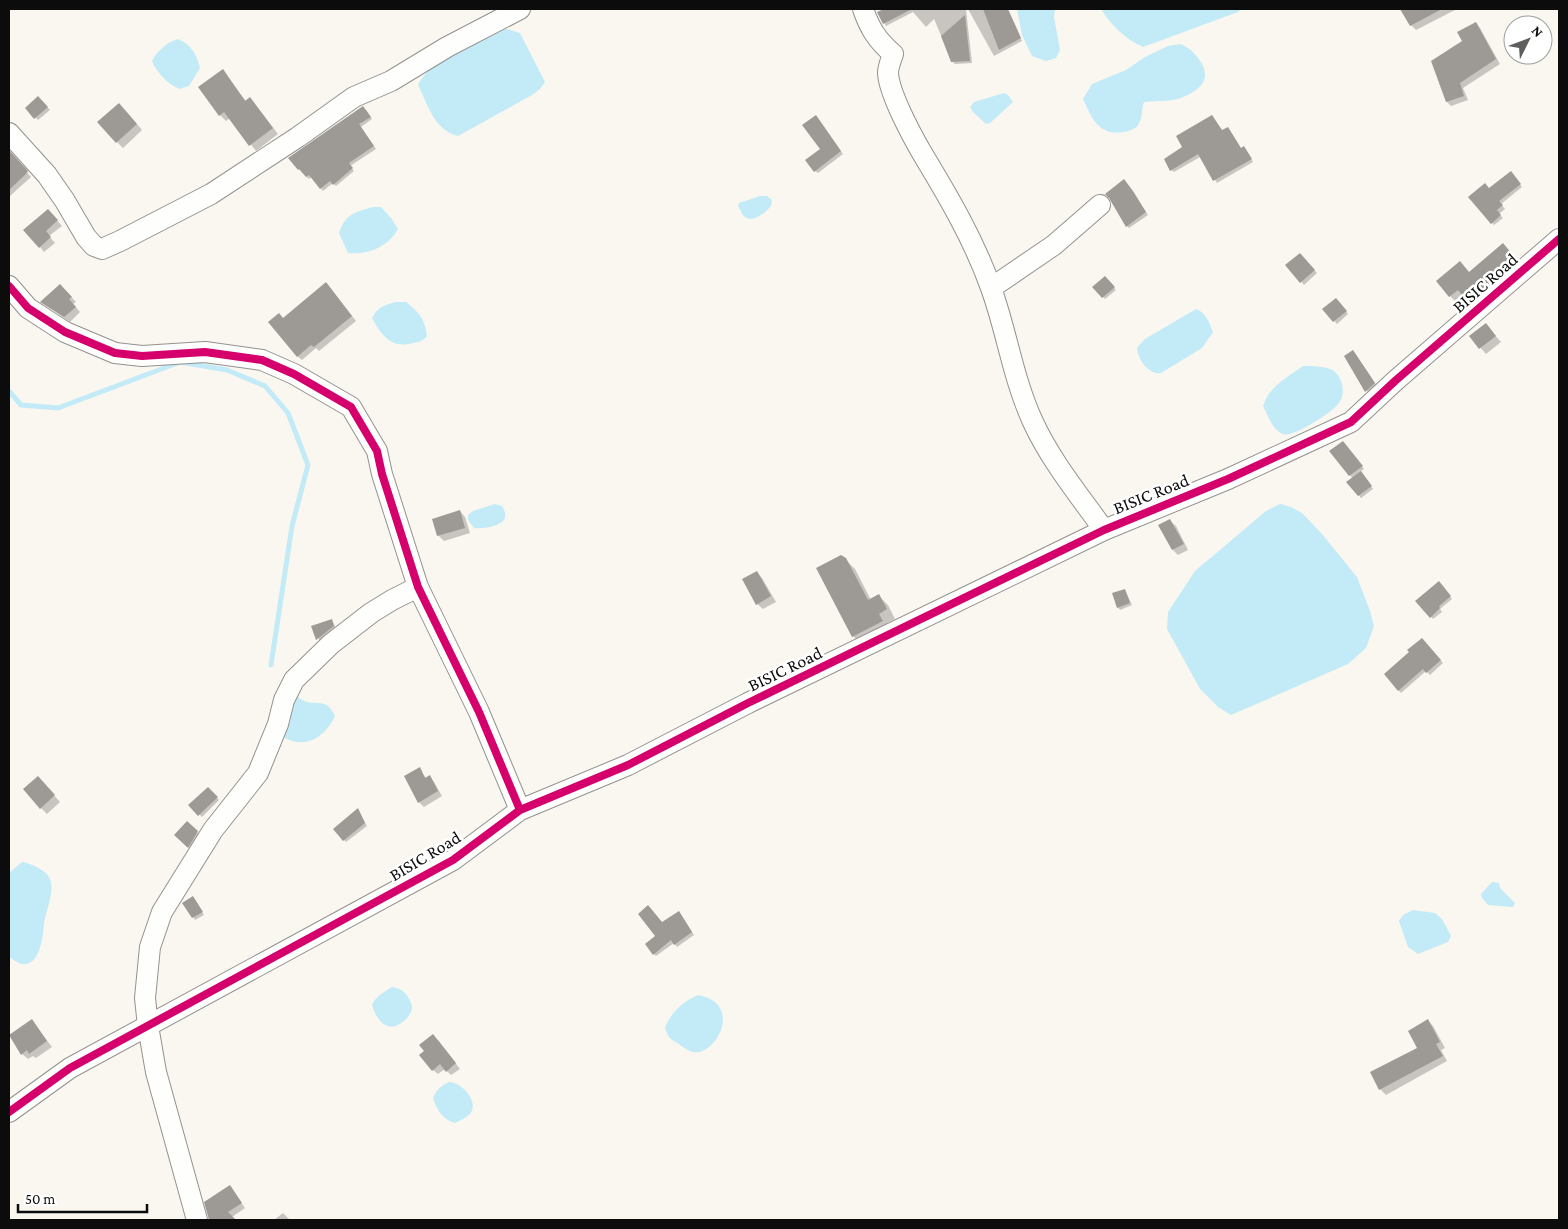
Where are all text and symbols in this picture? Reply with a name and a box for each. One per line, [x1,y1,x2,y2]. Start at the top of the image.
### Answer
north arrow [1503,15,1553,65]
text: N [1529,22,1547,41]
street label: BISIC Road [1448,249,1522,317]
street label: BISIC Road [1110,470,1192,518]
street label: BISIC Road [745,642,826,695]
street label: BISIC Road [386,827,465,885]
scale bar [18,1182,146,1214]
text: 50 m [25,1191,55,1207]

